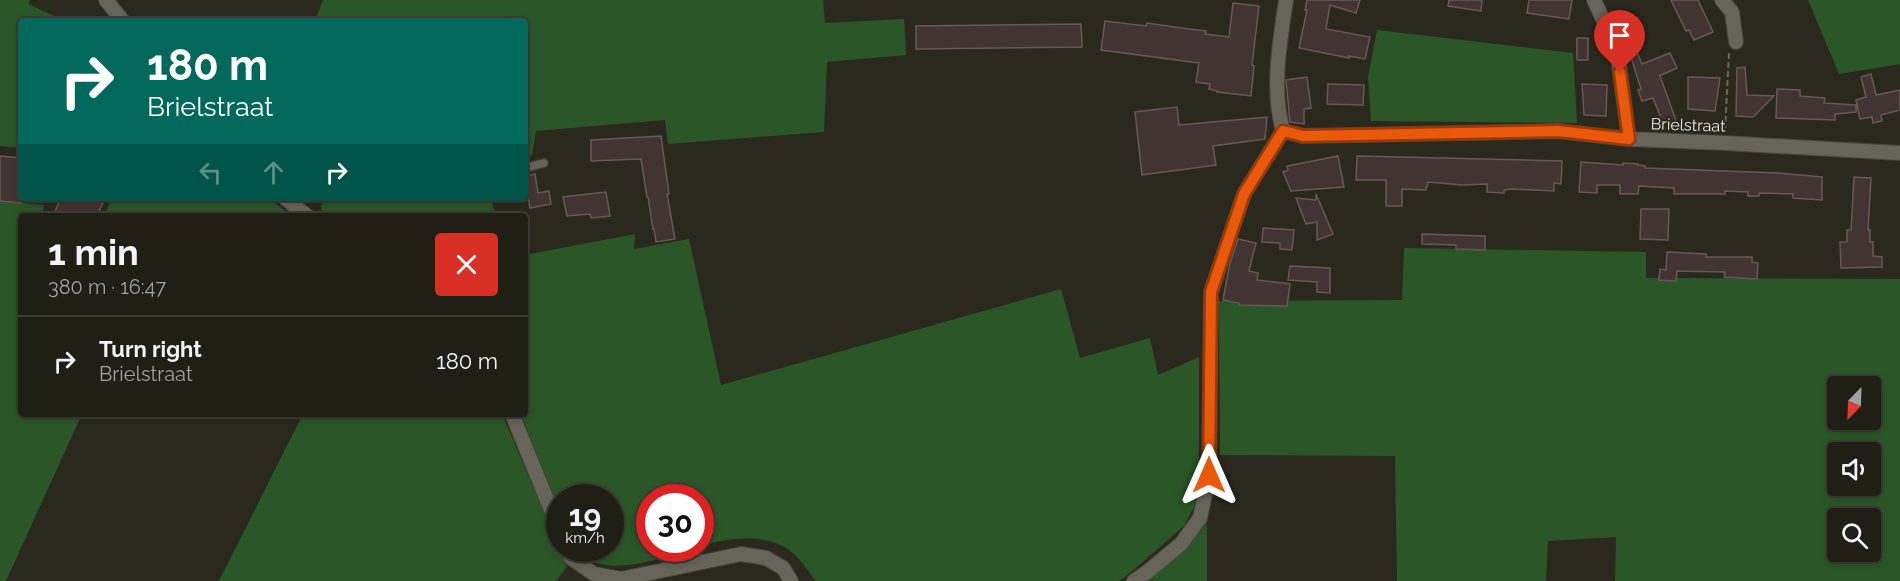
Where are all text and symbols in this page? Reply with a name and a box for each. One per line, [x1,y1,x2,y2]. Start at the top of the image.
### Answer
pin [1594,10,1645,72]
icon: arrive [1603,19,1636,52]
text: 180 m [147,41,268,90]
icon: right [48,42,126,120]
text: Brielstraat [147,91,273,122]
street label: Brielstraat [1650,114,1726,136]
icon: left [194,156,227,189]
icon: ahead [257,156,290,189]
icon: right [320,156,353,189]
text: 1 min [48,231,139,273]
button: close [435,233,498,296]
text: 380 m · 16:47 [48,275,166,299]
text: Turn right [99,336,202,362]
icon: right [48,345,81,378]
text: 180 m [436,348,498,374]
text: Brielstraat [99,362,193,386]
north arrow [1827,376,1881,430]
map controls [1827,376,1881,562]
button: sound [1827,442,1881,496]
position arrow [1177,443,1241,507]
speed limit sign: 30 [636,484,714,562]
text: 19 [569,498,601,533]
button: search [1827,508,1881,562]
text: km/h [565,529,605,547]

